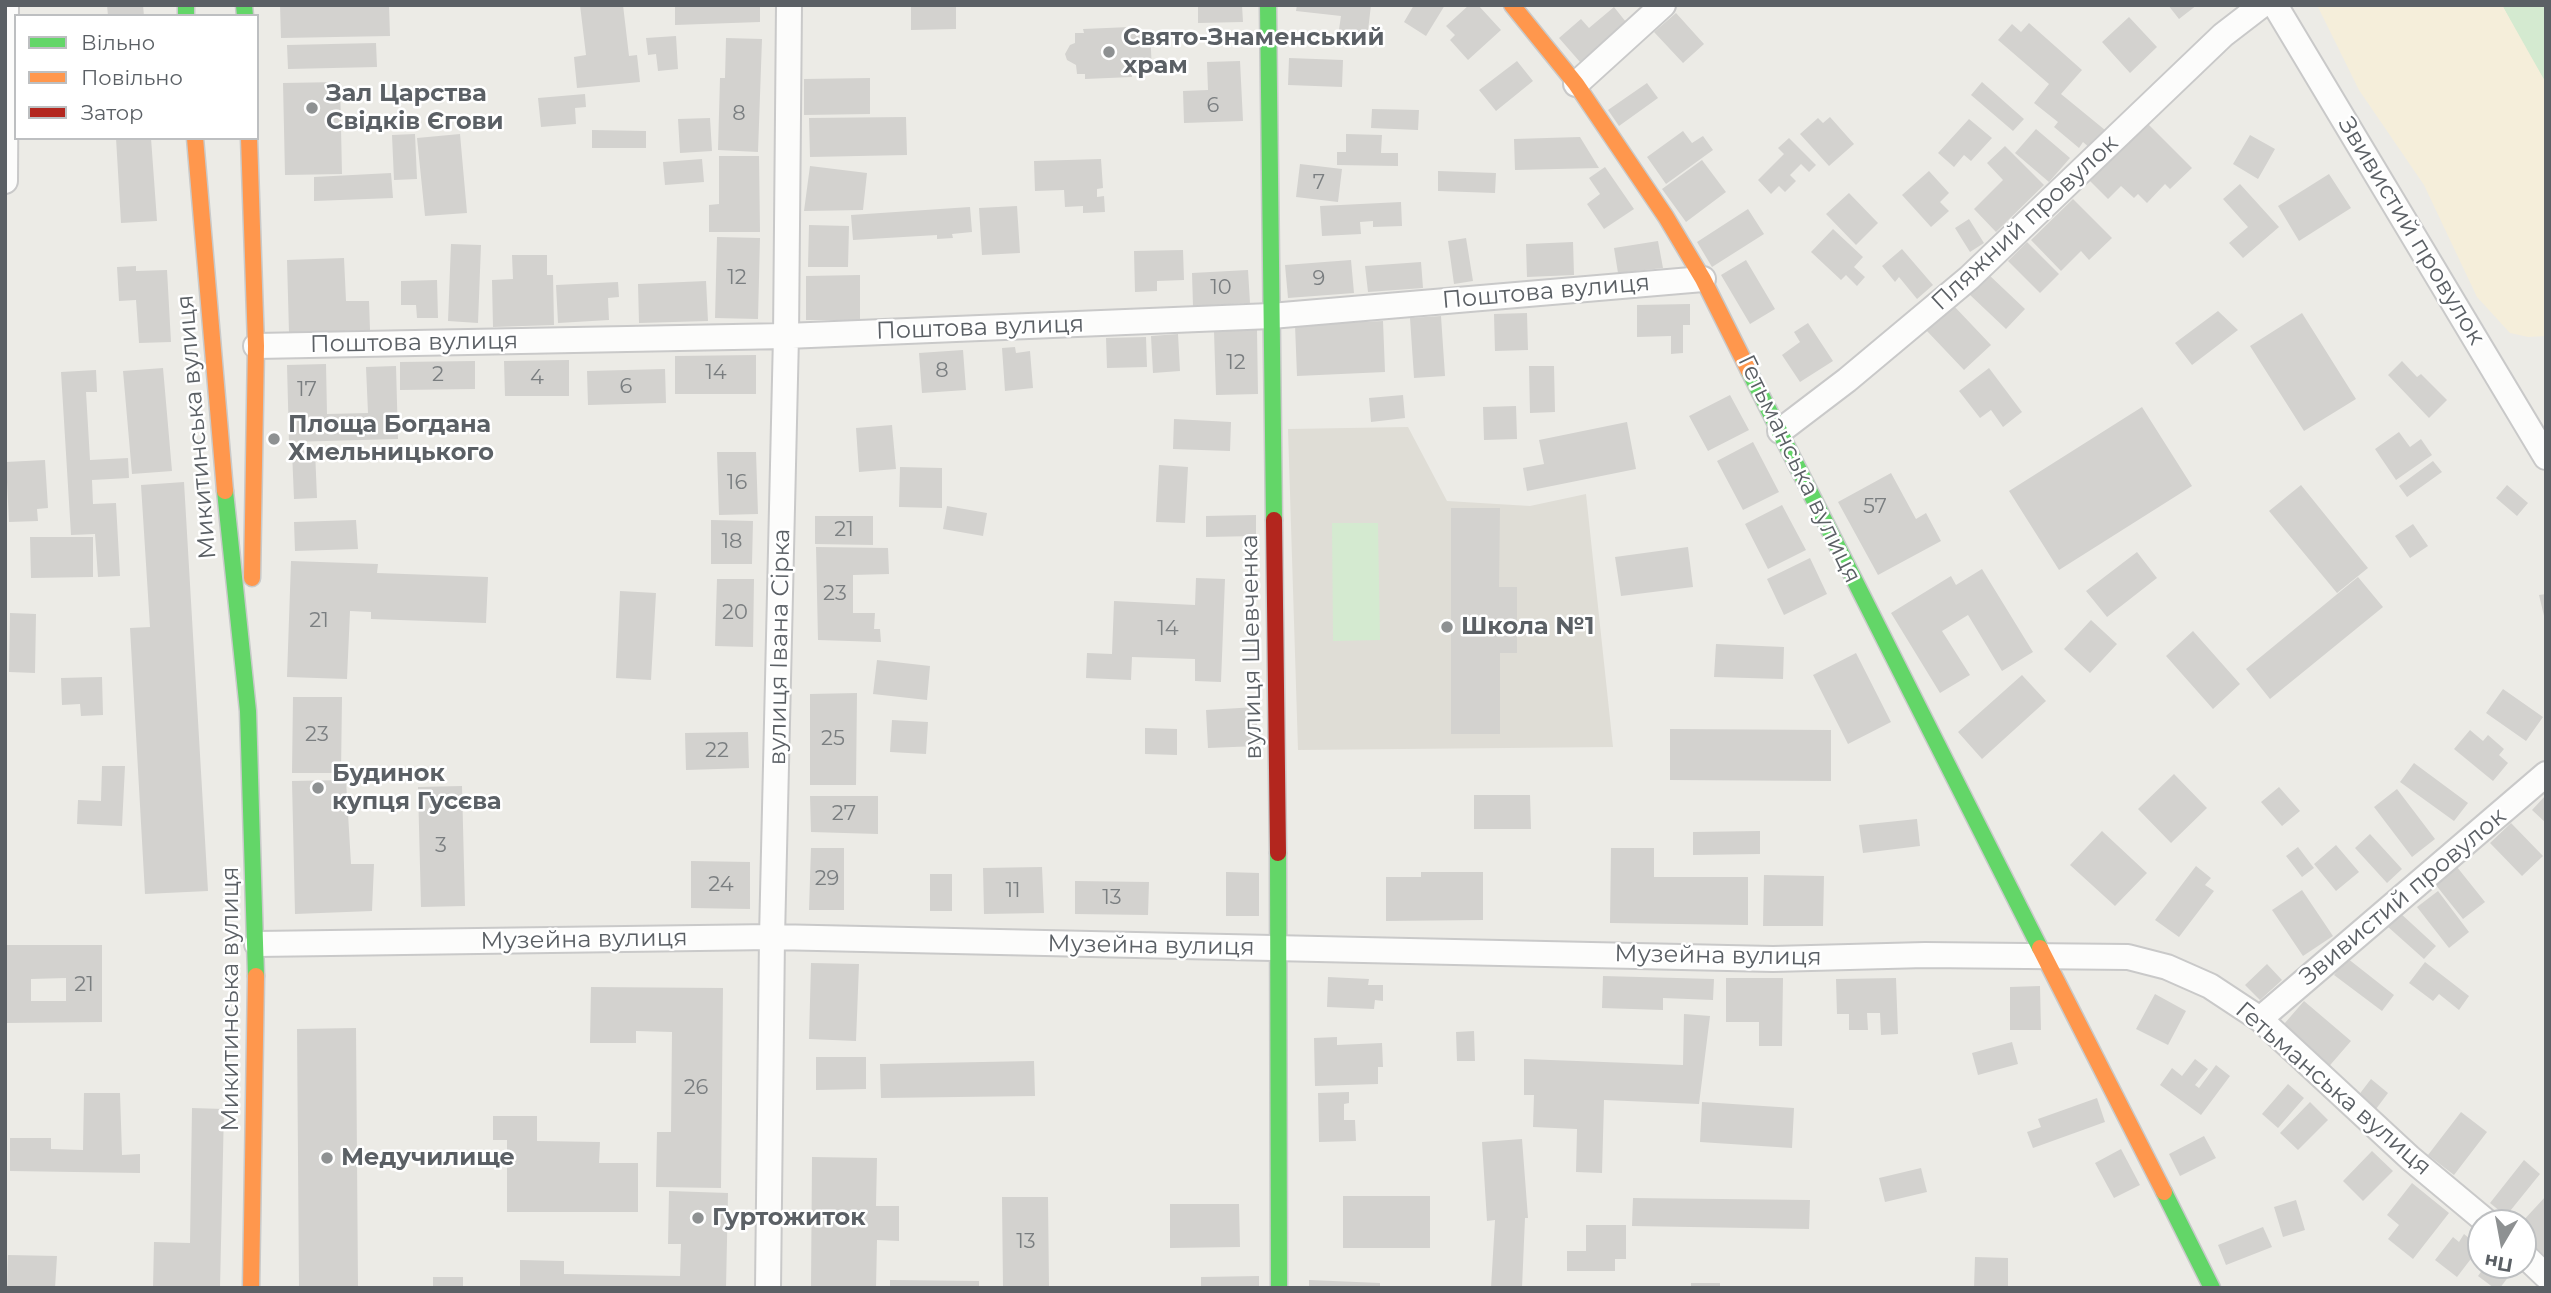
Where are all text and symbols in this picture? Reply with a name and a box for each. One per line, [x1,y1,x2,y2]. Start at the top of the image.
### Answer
legend [14,14,259,140]
place label: Свято-Знаменський храм [1123,24,1384,80]
text: Вільно [81,30,155,55]
marker: Свято-Знаменський храм [1101,44,1117,60]
text: Повільно [81,65,183,90]
place label: Зал Царства Свідків Єгови [326,80,504,136]
house number: 6 [1207,93,1219,119]
text: Затор [81,100,143,125]
marker: Зал Царства Свідків Єгови [304,100,320,116]
house number: 8 [732,101,746,127]
street label: Звивистий провулок [2332,112,2490,350]
street label: Пляжний провулок [1926,129,2124,317]
house number: 7 [1313,170,1325,196]
house number: 12 [727,265,747,291]
house number: 9 [1313,266,1325,292]
street label: Поштова вулиця [1441,269,1651,315]
house number: 10 [1210,275,1232,301]
street label: Микитинська вулиця [171,294,223,560]
street label: Поштова вулиця [875,310,1085,346]
street label: Поштова вулиця [310,327,518,359]
house number: 12 [1226,350,1246,376]
street label: Гетьманська вулиця [1731,350,1867,588]
house number: 8 [935,358,949,384]
house number: 14 [705,360,727,386]
house number: 2 [432,362,444,388]
house number: 4 [530,365,544,391]
house number: 6 [620,374,632,400]
house number: 17 [297,377,317,403]
place label: Площа Богдана Хмельницького [288,411,494,467]
marker: Площа Богдана Хмельницького [266,431,282,447]
house number: 16 [727,470,747,496]
house number: 57 [1863,494,1887,520]
house number: 21 [834,517,854,543]
street label: вулиця Івана Сірка [764,528,796,766]
house number: 18 [722,529,742,555]
street label: вулиця Шевченка [1236,534,1268,760]
house number: 23 [823,581,847,607]
house number: 20 [722,600,748,626]
house number: 21 [309,608,329,634]
place label: Школа №1 [1461,613,1594,641]
house number: 14 [1157,616,1179,642]
marker: Школа №1 [1439,619,1455,635]
house number: 23 [305,722,329,748]
house number: 25 [821,726,845,752]
house number: 22 [705,738,729,764]
place label: Будинок купця Гусєва [332,760,502,816]
marker: Будинок купця Гусєва [310,780,326,796]
house number: 27 [832,801,856,827]
street label: Звивистий провулок [2294,802,2512,992]
house number: 3 [435,833,447,859]
street label: Микитинська вулиця [217,866,245,1132]
house number: 29 [815,866,839,892]
house number: 24 [708,872,734,898]
house number: 11 [1005,878,1021,904]
house number: 13 [1102,885,1122,911]
street label: Музейна вулиця [480,924,688,956]
street label: Музейна вулиця [1047,930,1255,962]
street label: Музейна вулиця [1614,940,1822,972]
house number: 21 [74,972,94,998]
street label: Гетьманська вулиця [2229,996,2437,1182]
house number: 26 [684,1075,708,1101]
place label: Медучилище [341,1144,515,1172]
marker: Медучилище [319,1150,335,1166]
place label: Гуртожиток [712,1204,866,1232]
north arrow [2467,1209,2537,1279]
marker: Гуртожиток [690,1210,706,1226]
house number: 13 [1016,1229,1036,1255]
text: Пн [2483,1249,2515,1277]

